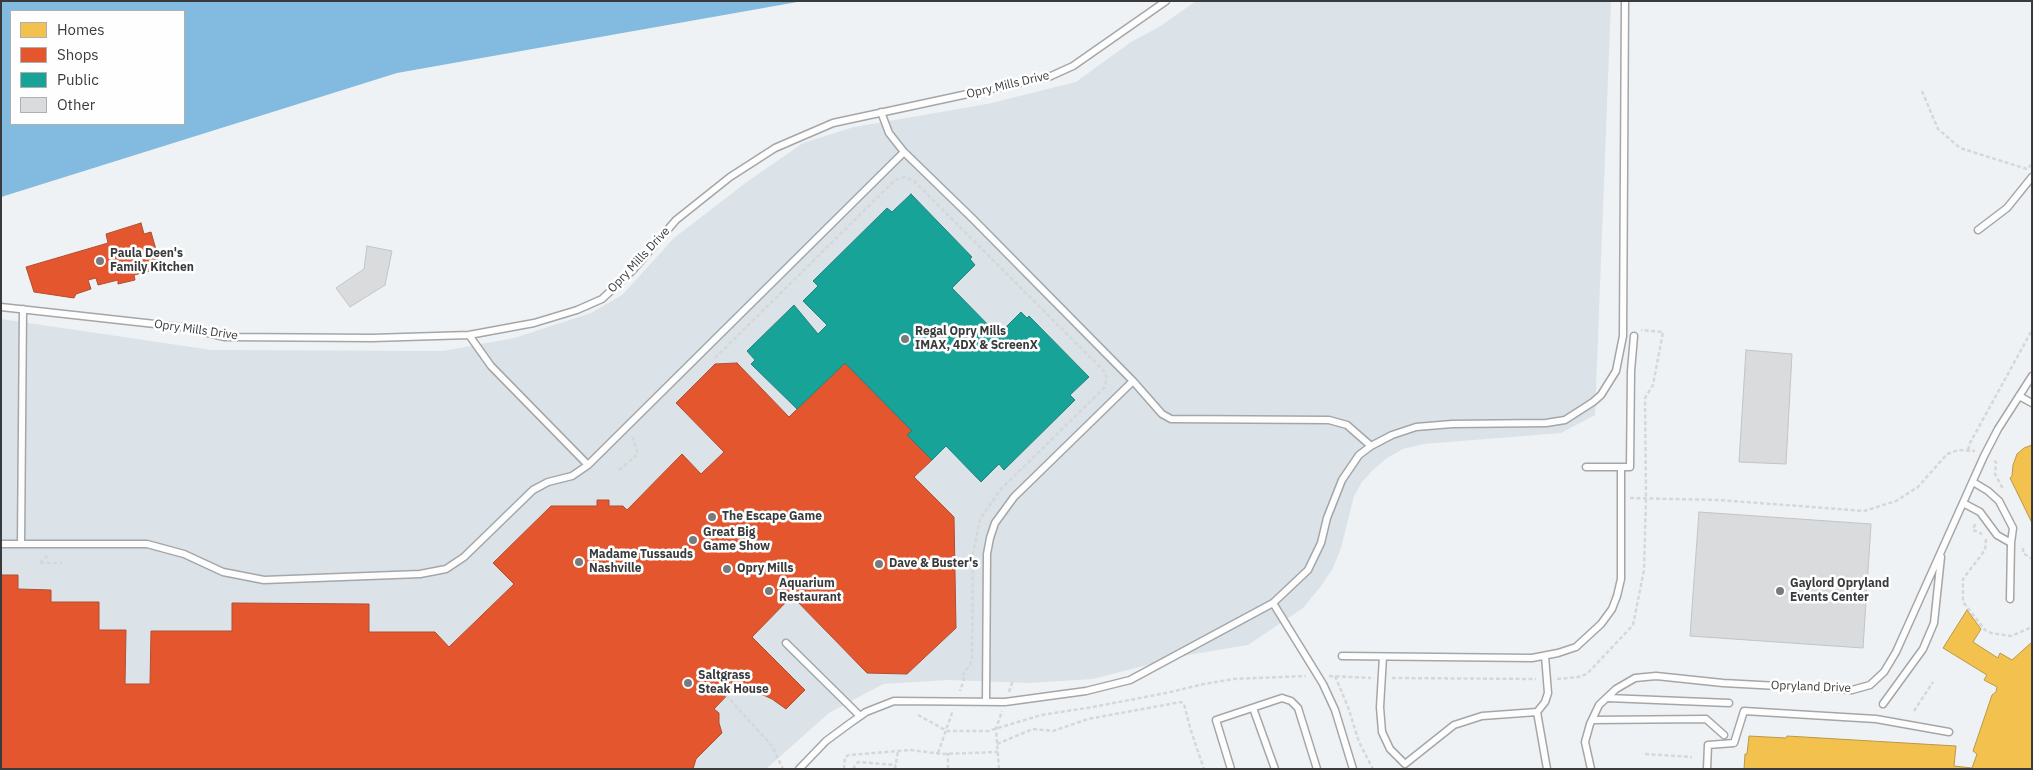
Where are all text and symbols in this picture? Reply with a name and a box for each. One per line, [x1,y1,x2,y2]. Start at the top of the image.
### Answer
legend [10,10,185,125]
text: Homes [57,20,105,39]
text: Shops [57,45,99,64]
street label: Opry Mills Drive [965,68,1051,102]
text: Public [57,70,99,89]
text: Other [57,95,95,114]
street label: Opry Mills Drive [605,224,673,296]
place label: Paula Deen's Family Kitchen [110,247,194,275]
marker: Paula Deen's Family Kitchen [94,255,106,267]
street label: Opry Mills Drive [153,317,239,343]
place label: Regal Opry Mills IMAX, 4DX & ScreenX [915,325,1038,353]
marker: Regal Opry Mills IMAX, 4DX & ScreenX [899,333,911,345]
place label: The Escape Game [722,510,822,524]
marker: The Escape Game [706,511,718,523]
place label: Great Big Game Show [703,526,770,554]
marker: Great Big Game Show [687,534,699,546]
place label: Madame Tussauds Nashville [589,548,693,576]
marker: Madame Tussauds Nashville [573,556,585,568]
place label: Dave & Buster's [889,557,978,571]
marker: Dave & Buster's [873,558,885,570]
place label: Opry Mills [737,562,794,576]
marker: Opry Mills [721,563,733,575]
place label: Aquarium Restaurant [779,577,841,605]
place label: Gaylord Opryland Events Center [1790,577,1889,605]
marker: Aquarium Restaurant [763,585,775,597]
marker: Gaylord Opryland Events Center [1774,585,1786,597]
place label: Saltgrass Steak House [698,669,769,697]
marker: Saltgrass Steak House [682,677,694,689]
street label: Opryland Drive [1771,678,1851,696]

